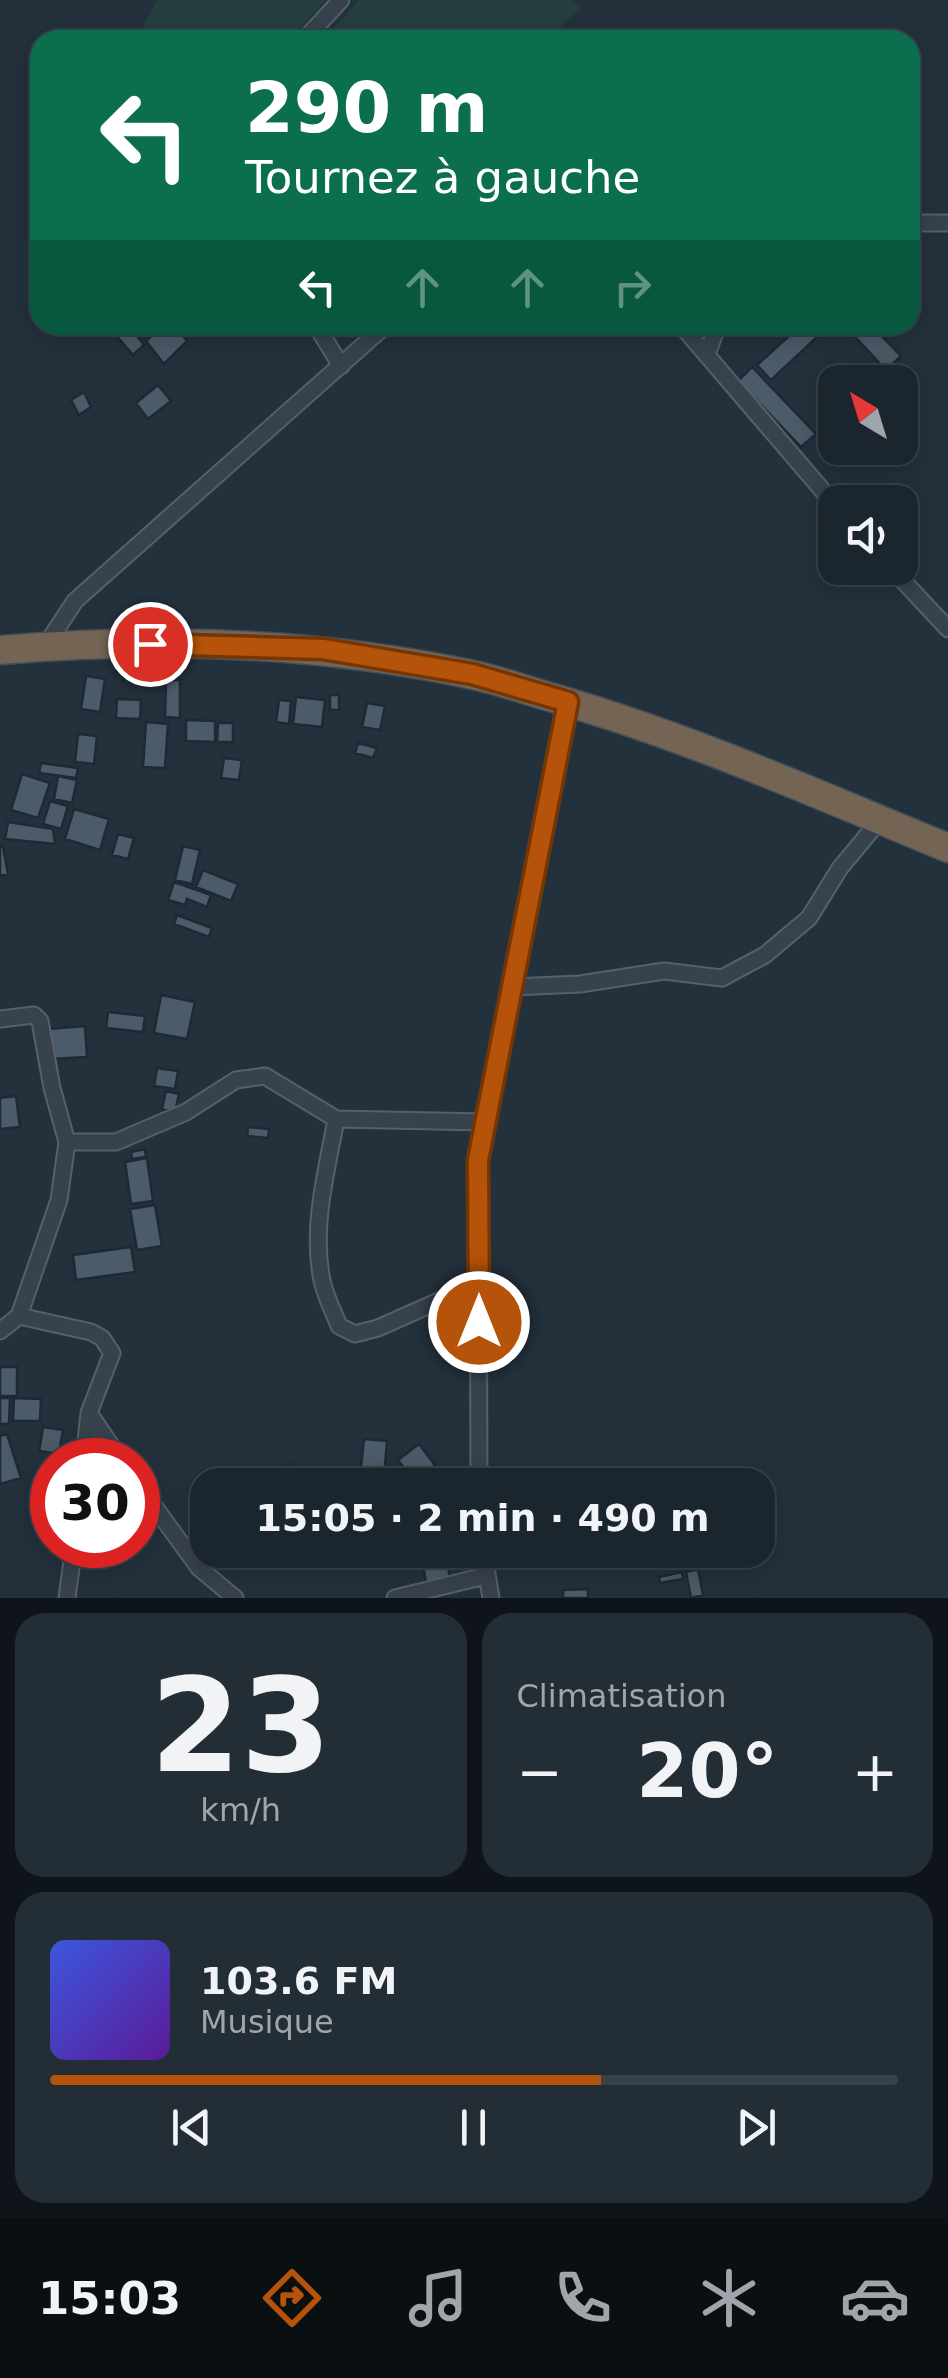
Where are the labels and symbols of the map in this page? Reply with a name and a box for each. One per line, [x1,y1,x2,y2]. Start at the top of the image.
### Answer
north arrow [818,365,918,465]
pin [108,602,193,687]
position arrow [427,1270,531,1374]
speed limit sign: 30 [30,1438,160,1568]

